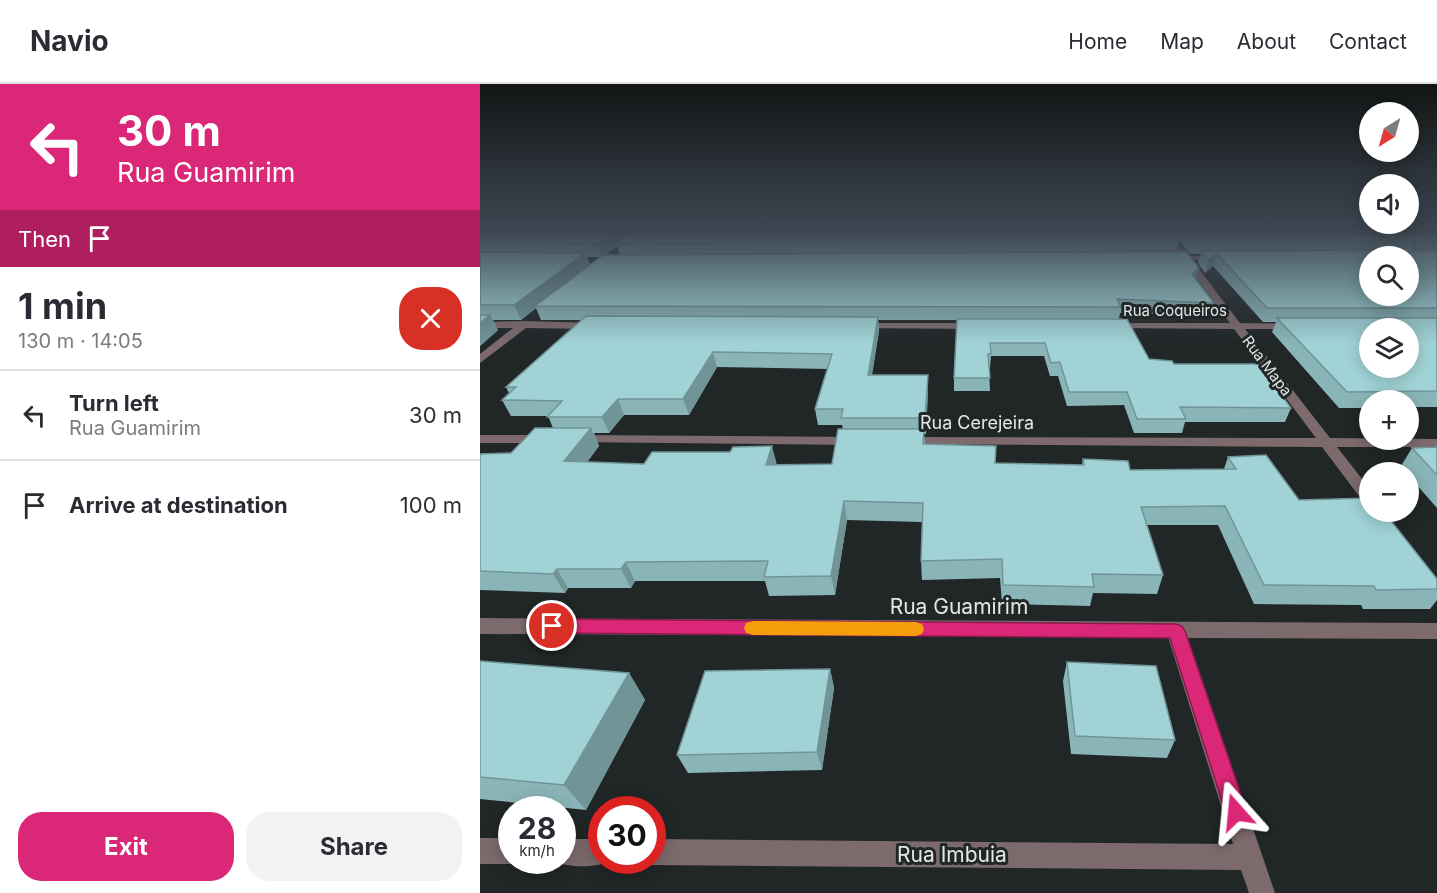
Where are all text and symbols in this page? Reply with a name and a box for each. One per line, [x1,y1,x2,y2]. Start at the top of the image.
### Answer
text: Navio [30,24,109,58]
text: Home [1068,29,1127,54]
text: Map [1160,29,1204,54]
text: About [1237,29,1296,54]
text: Contact [1329,29,1407,54]
north arrow [1359,102,1419,162]
map controls [1359,102,1419,522]
text: 30 m [117,105,221,156]
icon: left [18,108,96,186]
text: Rua Guamirim [117,156,295,189]
button: sound [1359,174,1419,234]
icon: arrive [83,222,116,255]
text: Then [18,226,71,252]
button: search [1359,246,1419,306]
text: 1 min [18,284,107,328]
button: close [399,287,462,350]
street label: Rua Coqueiros [1123,301,1227,320]
button: layers [1359,318,1419,378]
text: 130 m · 14:05 [18,329,143,353]
street label: Rua Mapa [1238,332,1296,400]
text: Turn left [69,390,159,416]
button: + [1359,390,1419,450]
icon: left [18,399,51,432]
text: 30 m [409,402,462,428]
street label: Rua Cerejeira [920,412,1034,433]
text: Rua Guamirim [69,416,201,440]
button: − [1359,462,1419,522]
icon: arrive [18,489,51,522]
text: Arrive at destination [69,492,288,518]
text: 100 m [400,492,462,518]
street label: Rua Guamirim [890,594,1028,619]
pin [526,600,577,651]
icon: arrive [535,609,568,642]
position arrow [1204,780,1268,844]
speed limit sign: 30 [588,796,666,874]
text: 28 [518,810,556,846]
button: Exit [18,812,234,881]
button: Share [246,812,462,881]
text: km/h [519,841,555,860]
street label: Rua Imbuia [897,842,1007,867]

